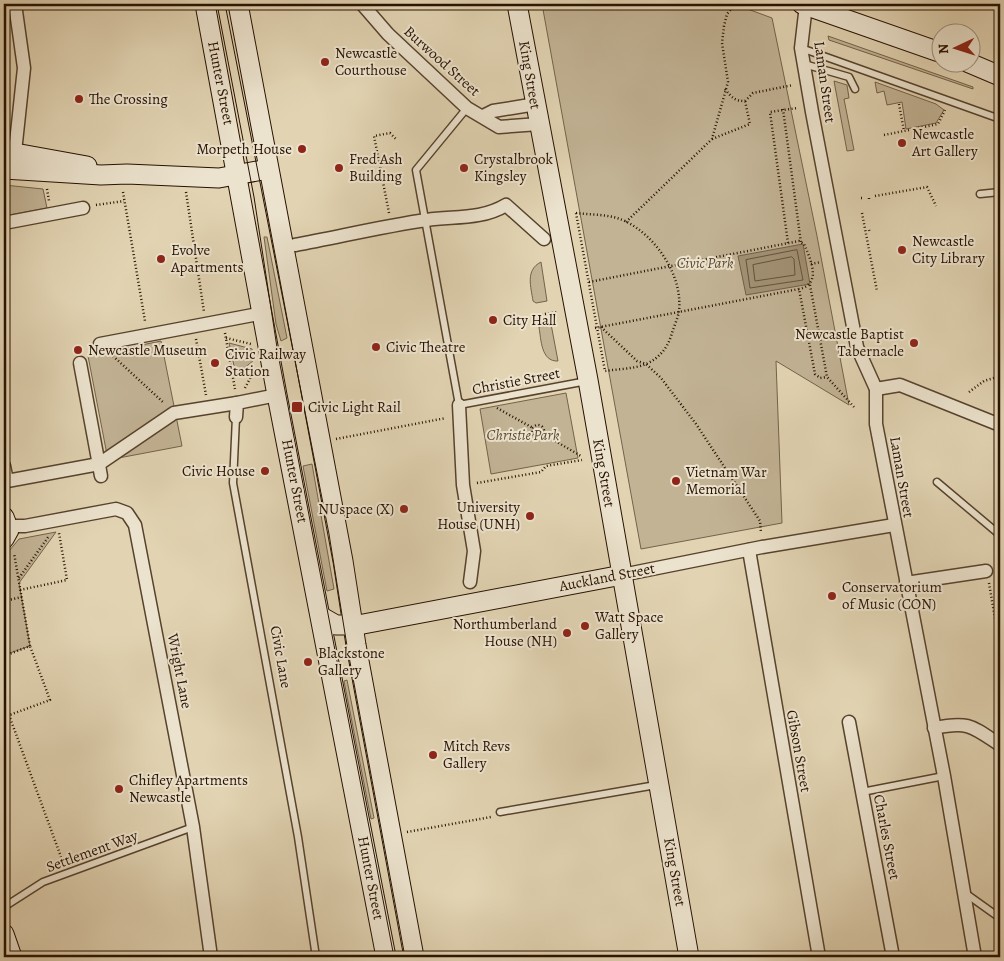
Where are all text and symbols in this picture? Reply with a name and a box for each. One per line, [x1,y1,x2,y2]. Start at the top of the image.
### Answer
street label: Burwood Street [400,21,484,101]
north arrow [932,22,982,72]
street label: Hunter Street [203,39,239,127]
street label: King Street [514,39,546,111]
street label: Laman Street [809,40,841,124]
place label: Newcastle Courthouse [335,43,407,80]
text: N [934,43,953,55]
marker: Newcastle Courthouse [319,56,331,68]
place label: The Crossing [89,89,168,109]
marker: The Crossing [73,93,85,105]
place label: Newcastle Art Gallery [911,124,978,161]
marker: Newcastle Art Gallery [896,137,908,149]
place label: Morpeth House [196,139,292,159]
marker: Morpeth House [296,143,308,155]
place label: Fred Ash Building [349,149,403,186]
place label: Crystalbrook Kingsley [474,149,554,186]
marker: Fred Ash Building [333,162,345,174]
marker: Crystalbrook Kingsley [458,162,470,174]
place label: Newcastle City Library [912,231,985,268]
place label: Evolve Apartments [170,240,243,277]
marker: Newcastle City Library [896,244,908,256]
marker: Evolve Apartments [155,253,167,265]
park label: Civic Park [677,253,734,273]
place label: City Hall [503,310,557,330]
marker: City Hall [487,314,499,326]
place label: Newcastle Baptist Tabernacle [795,324,904,361]
place label: Civic Theatre [386,337,466,357]
marker: Newcastle Baptist Tabernacle [908,337,920,349]
place label: Newcastle Museum [88,340,207,360]
marker: Civic Theatre [370,341,382,353]
marker: Newcastle Museum [72,344,84,356]
place label: Civic Railway Station [225,344,306,381]
marker: Civic Railway Station [209,357,221,369]
street label: Christie Street [470,363,562,399]
place label: Civic Light Rail [308,397,401,417]
marker: Civic Light Rail [290,400,304,414]
park label: Christie Park [487,425,560,445]
street label: Laman Street [885,435,919,519]
street label: Hunter Street [277,437,313,525]
street label: King Street [588,437,620,509]
place label: Civic House [182,461,255,481]
place label: Vietnam War Memorial [685,462,767,499]
marker: Civic House [259,465,271,477]
marker: Vietnam War Memorial [670,475,682,487]
place label: University House (UNH) [437,497,520,534]
place label: NUspace (X) [318,499,394,519]
marker: NUspace (X) [398,503,410,515]
marker: University House (UNH) [524,510,536,522]
street label: Auckland Street [556,558,657,596]
place label: Conservatorium of Music (CON) [842,577,942,614]
marker: Conservatorium of Music (CON) [826,590,838,602]
place label: Watt Space Gallery [594,607,664,644]
place label: Northumberland House (NH) [453,614,558,651]
marker: Watt Space Gallery [579,620,591,632]
street label: Civic Lane [266,624,296,690]
marker: Northumberland House (NH) [561,627,573,639]
street label: Wright Lane [163,631,197,711]
place label: Blackstone Gallery [318,643,385,680]
marker: Blackstone Gallery [302,656,314,668]
street label: Gibson Street [782,708,816,794]
place label: Mitch Revs Gallery [443,736,510,773]
marker: Mitch Revs Gallery [427,749,439,761]
place label: Chifley Apartments Newcastle [129,770,248,807]
marker: Chifley Apartments Newcastle [113,783,125,795]
street label: Charles Street [869,793,905,881]
street label: Settlement Way [43,825,141,877]
street label: Hunter Street [353,834,389,922]
street label: King Street [659,836,691,908]

